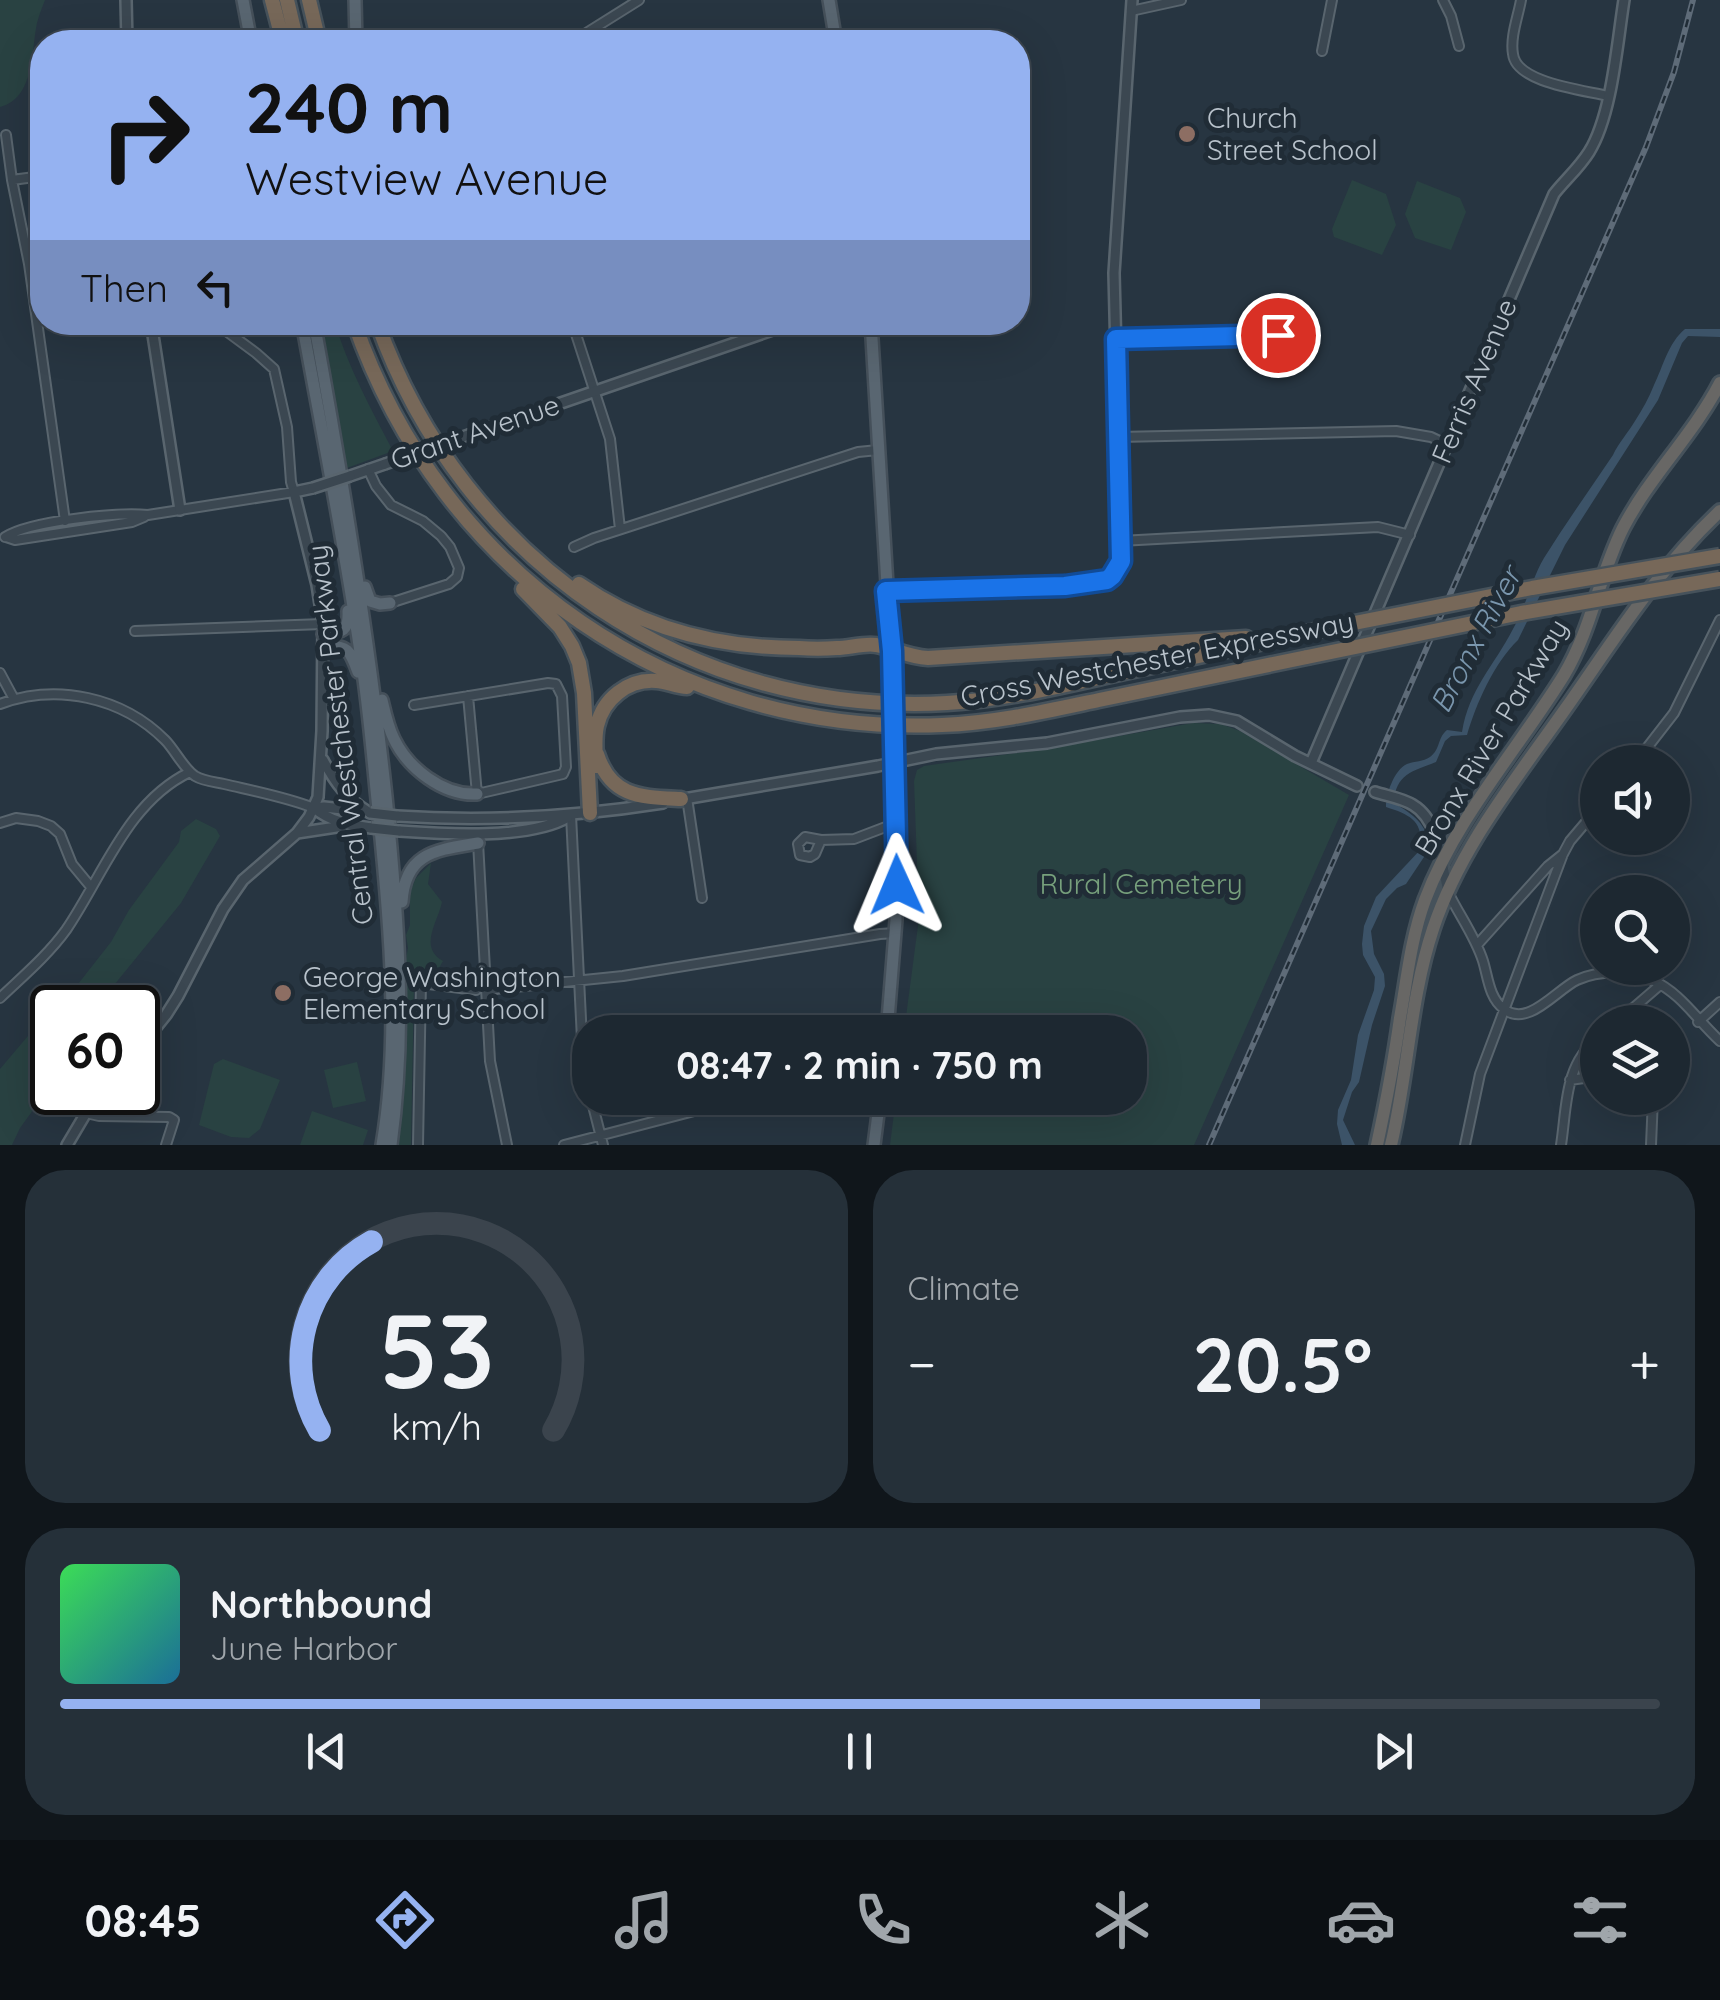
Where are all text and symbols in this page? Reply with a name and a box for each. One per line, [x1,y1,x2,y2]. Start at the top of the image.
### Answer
text: 240 m [245,63,453,151]
icon: right [80,70,210,200]
place label: Church Street School [1207,100,1378,167]
marker: Church Street School [1176,123,1198,145]
text: Westview Avenue [245,150,608,206]
icon: left [188,260,243,315]
text: Then [80,264,168,312]
pin [1236,293,1321,378]
street label: Ferris Avenue [1423,293,1524,468]
icon: arrive [1251,308,1306,363]
street label: Grant Avenue [386,386,564,477]
street label: Central Westchester Parkway [299,543,380,927]
water label: Bronx River [1421,557,1531,719]
street label: Cross Westchester Expressway [957,603,1357,714]
street label: Bronx River Parkway [1406,612,1575,861]
map controls [1580,745,1690,1115]
button: sound [1580,745,1690,855]
position arrow [845,833,949,937]
park label: Rural Cemetery [1039,866,1243,901]
button: search [1580,875,1690,985]
place label: George Washington Elementary School [303,959,561,1026]
marker: George Washington Elementary School [272,982,294,1004]
speed limit sign: 60 [30,985,160,1115]
button: layers [1580,1005,1690,1115]
text: 08:47 · 2 min · 750 m [676,1041,1043,1089]
text: Climate [908,1268,1020,1308]
text: 53 [378,1284,494,1414]
text: 20.5° [1193,1317,1373,1411]
text: − [908,1329,936,1398]
text: + [1629,1329,1660,1398]
text: km/h [391,1404,482,1449]
text: Northbound [210,1580,432,1628]
text: June Harbor [210,1628,398,1668]
icon: previous [299,1724,354,1779]
icon: pause [832,1724,887,1779]
icon: next [1366,1724,1421,1779]
icon: directions [370,1885,440,1955]
icon: music [609,1885,679,1955]
icon: phone [848,1885,918,1955]
icon: climate [1087,1885,1157,1955]
icon: car [1326,1885,1396,1955]
icon: filters [1565,1885,1635,1955]
text: 08:45 [85,1892,201,1948]

